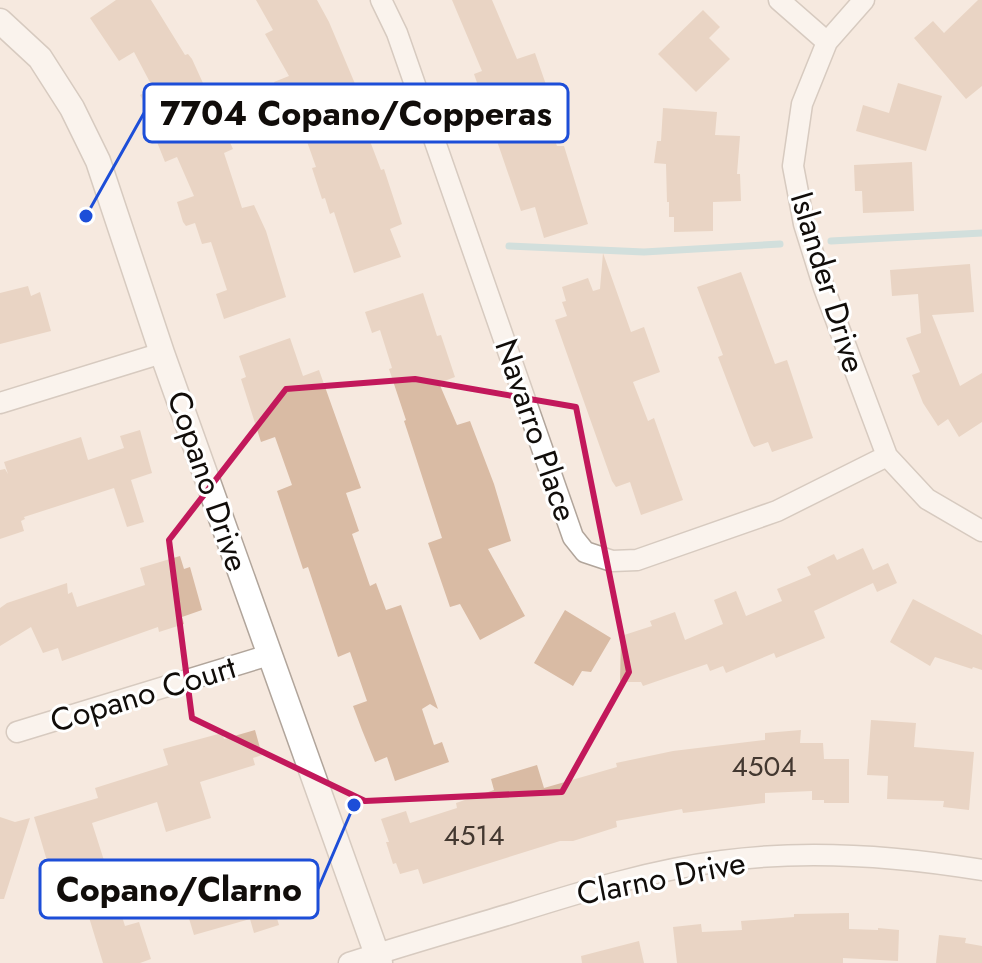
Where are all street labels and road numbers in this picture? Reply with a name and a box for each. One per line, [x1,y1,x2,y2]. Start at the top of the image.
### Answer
street label: Islander Drive [779,186,877,378]
street label: Navarro Place [483,333,589,527]
street label: Copano Drive [156,385,260,577]
street label: Copano Court [45,644,242,744]
street label: Clarno Drive [573,839,749,917]

